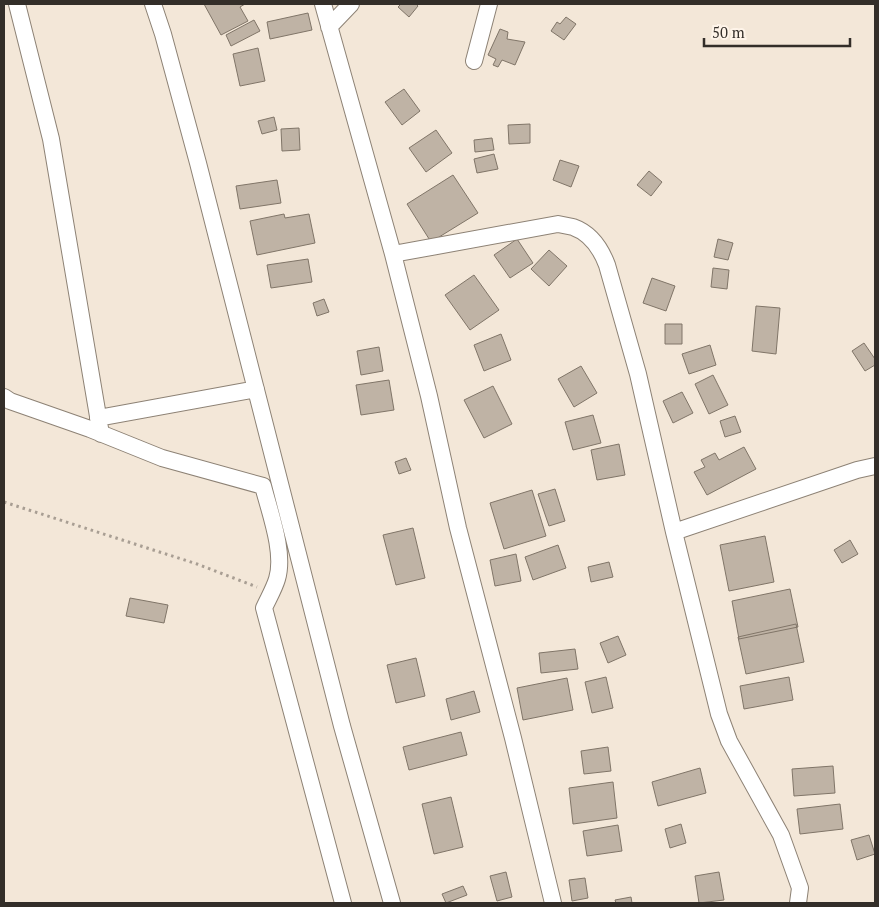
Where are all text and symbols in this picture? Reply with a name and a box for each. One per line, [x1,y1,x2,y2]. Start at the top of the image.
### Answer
scale bar [704,15,850,47]
text: 50 m [712,22,745,42]

